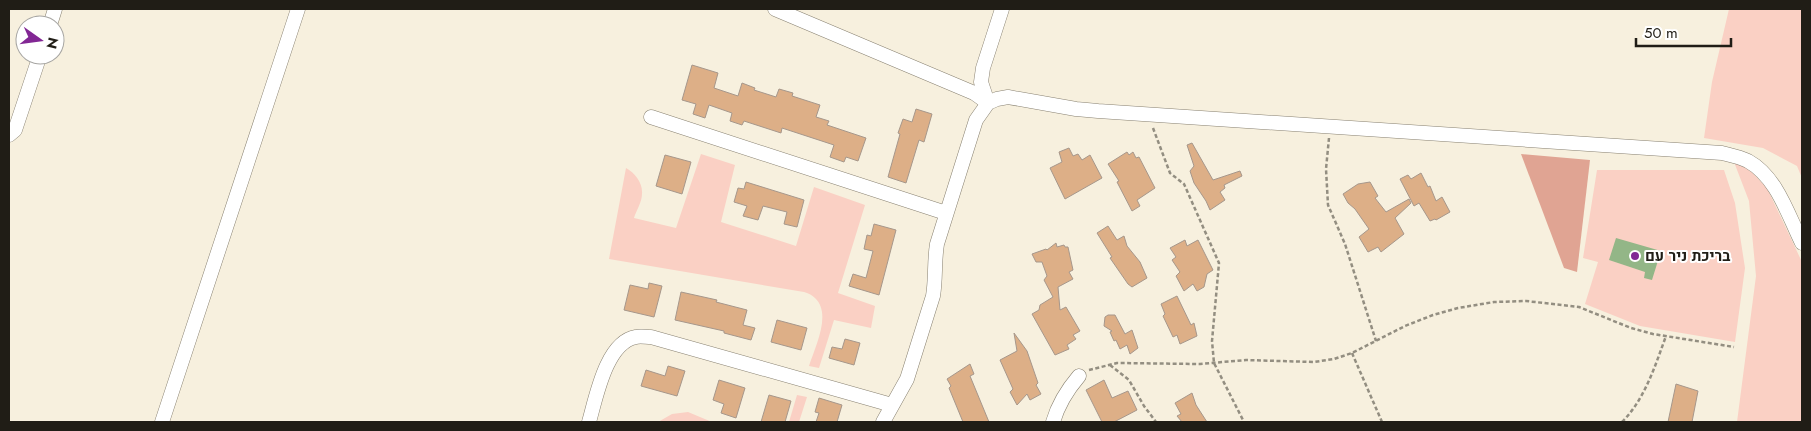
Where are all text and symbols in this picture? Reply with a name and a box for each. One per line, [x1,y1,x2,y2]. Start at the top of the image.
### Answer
north arrow [15,15,65,65]
scale bar [1636,15,1731,47]
text: 50 m [1644,22,1678,44]
text: N [42,35,64,51]
place label: בריכת ניר עם [1645,245,1730,267]
marker: בריכת ניר עם [1629,250,1641,262]

